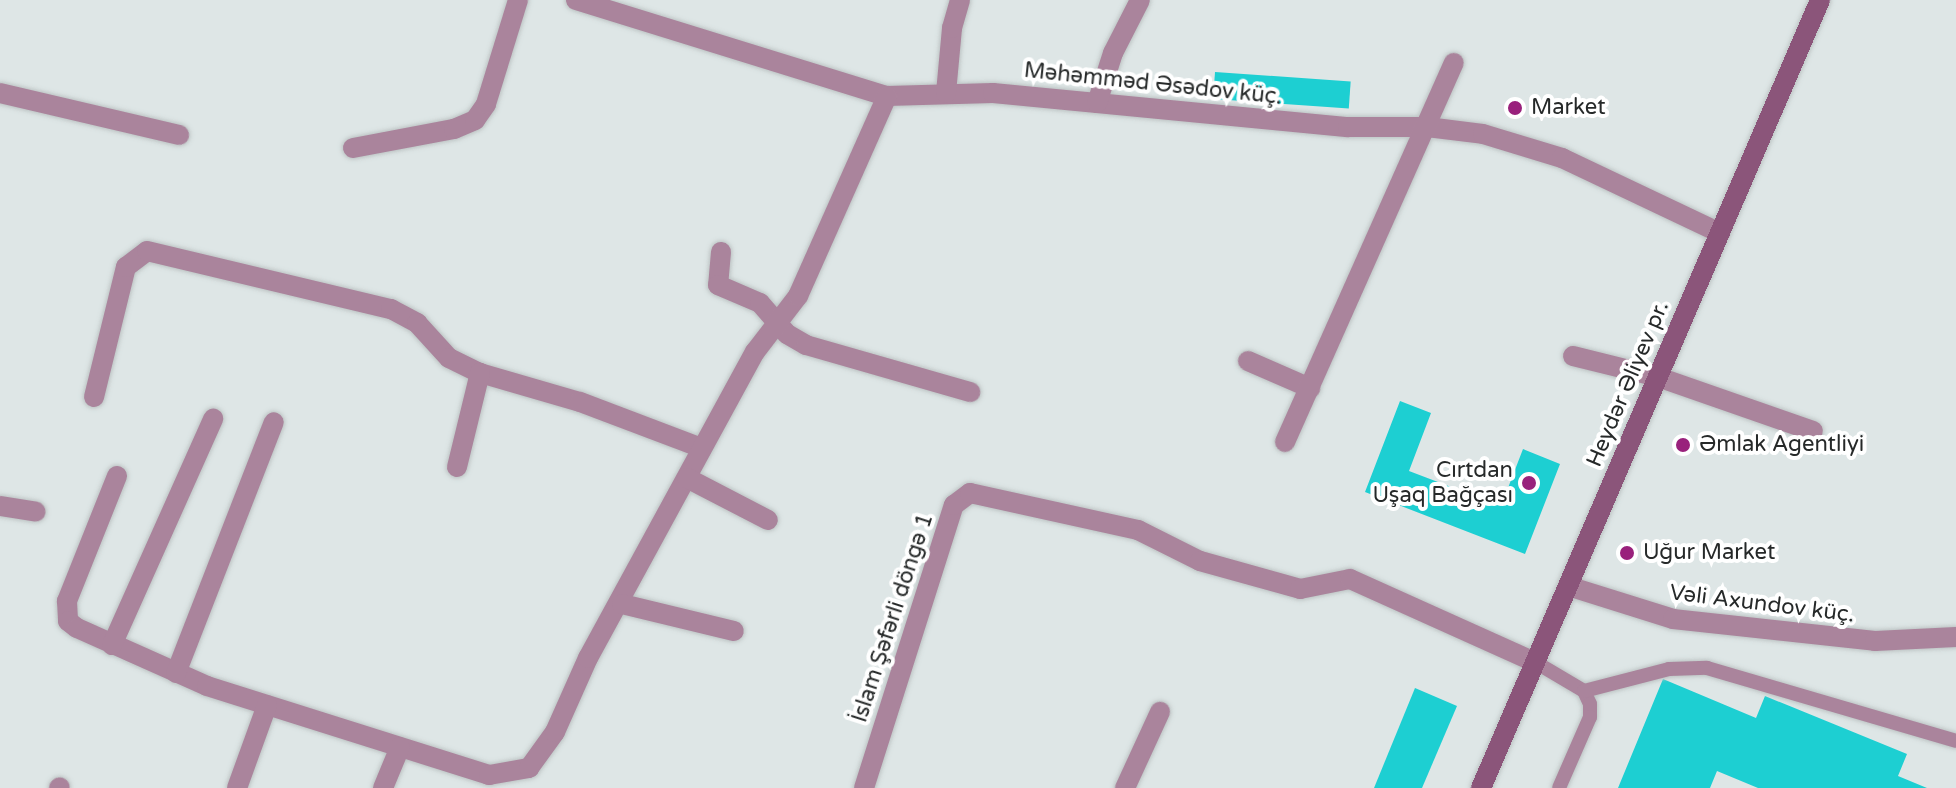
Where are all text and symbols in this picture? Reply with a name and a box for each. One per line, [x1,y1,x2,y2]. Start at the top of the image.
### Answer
street label: Məhəmməd Əsədov küç. [1023,57,1283,111]
place label: Market [1531,95,1606,121]
marker: Market [1506,99,1524,117]
street label: Heydər Əliyev pr. [1581,297,1675,471]
place label: Əmlak Agentliyi [1699,432,1864,458]
marker: Əmlak Agentliyi [1674,436,1692,454]
place label: Cırtdan Uşaq Bağçası [1373,457,1513,508]
marker: Cırtdan Uşaq Bağçası [1520,474,1538,492]
street label: İslam Şəfərli döngə 1 [847,510,939,726]
place label: Uğur Market [1643,540,1775,566]
marker: Uğur Market [1618,544,1636,562]
street label: Vəli Axundov küç. [1668,580,1856,628]

